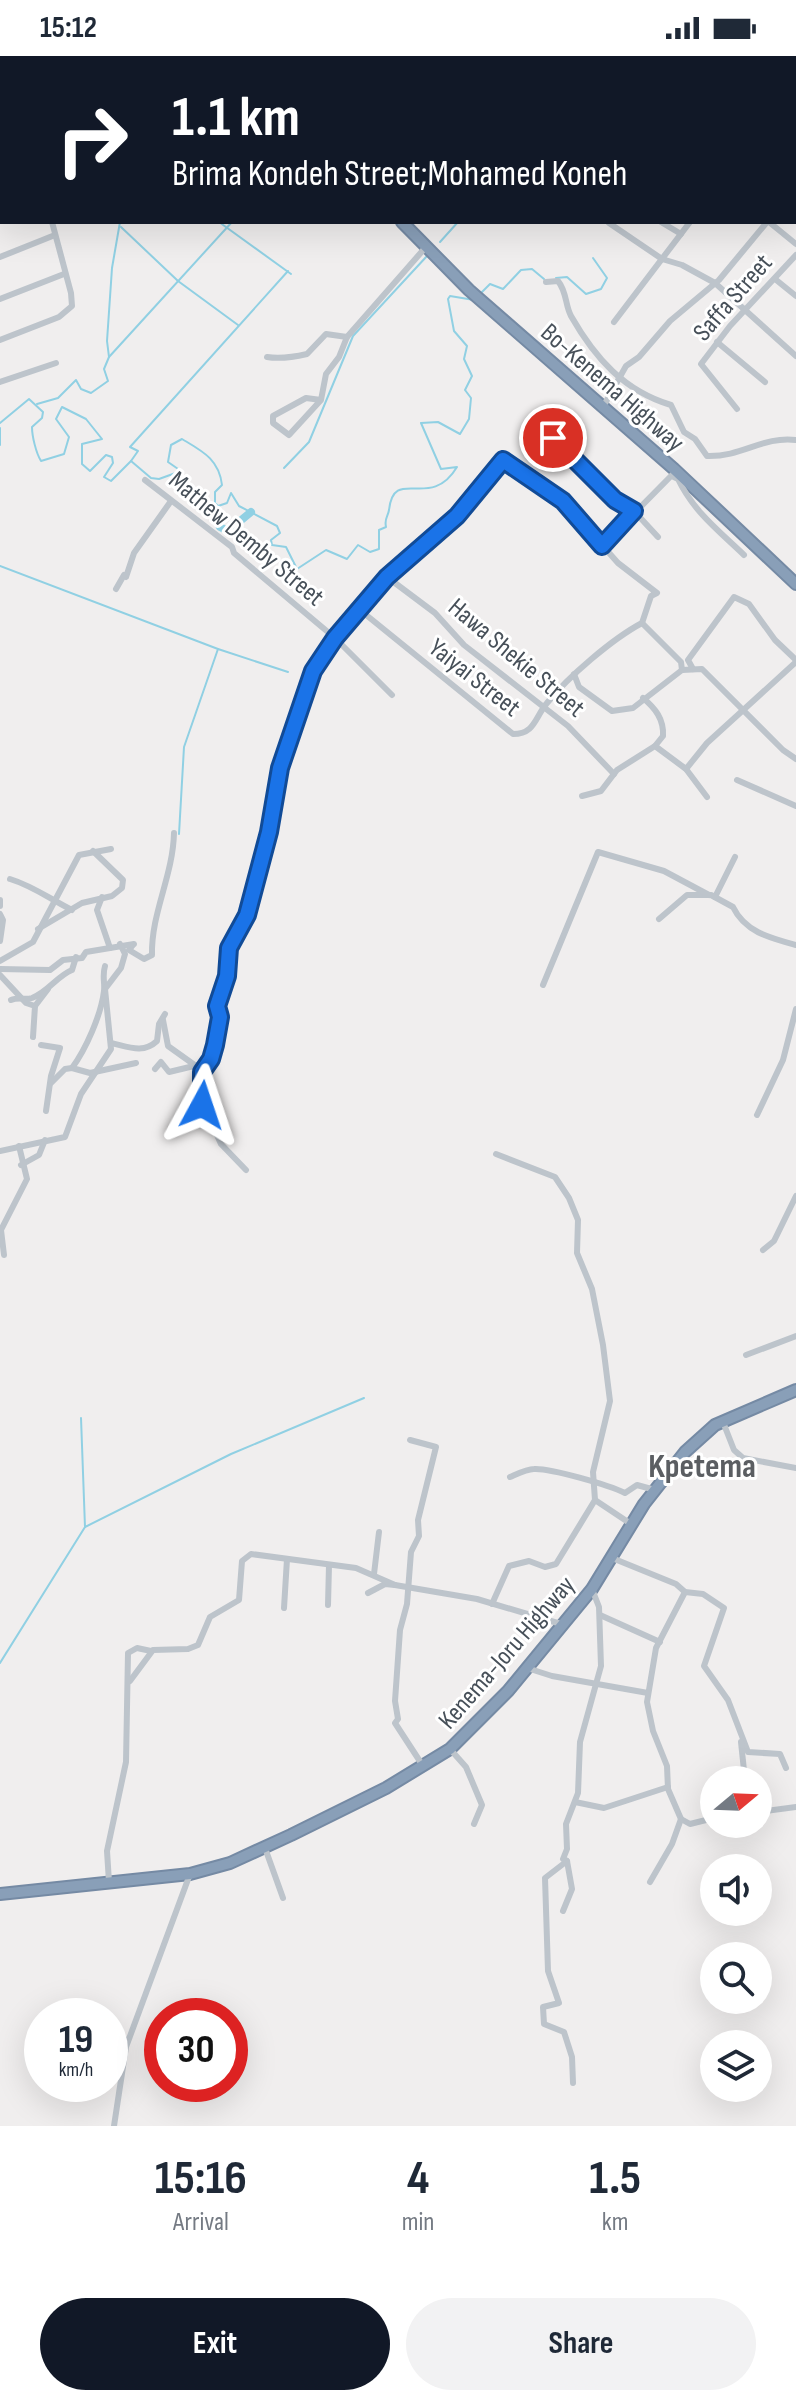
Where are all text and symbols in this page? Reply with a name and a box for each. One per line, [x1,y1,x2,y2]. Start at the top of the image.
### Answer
text: 15:12 [40,10,97,46]
text: 1.1 km [172,85,300,152]
icon: right [40,88,144,192]
text: Brima Kondeh Street;Mohamed Koneh [172,153,627,196]
street label: Saffa Street [687,248,779,348]
street label: Bo-Kenema Highway [534,317,690,459]
pin [519,404,587,472]
icon: arrive [531,416,575,460]
street label: Mathew Demby Street [162,465,330,613]
street label: Hawa Shekie Street [442,592,591,724]
street label: Yaiyai Street [422,633,526,724]
position arrow [160,1063,244,1147]
district label: Kpetema [648,1446,756,1487]
street label: Kenema-Joru Highway [432,1570,582,1736]
north arrow [700,1766,772,1838]
map controls [700,1766,772,2102]
button: sound [700,1854,772,1926]
button: search [700,1942,772,2014]
speed limit sign: 30 [144,1998,248,2102]
text: 19 [59,2016,93,2064]
button: layers [700,2030,772,2102]
text: km/h [59,2058,93,2082]
text: 15:16 [155,2150,247,2207]
text: 4 [407,2150,429,2207]
text: 1.5 [589,2150,641,2207]
text: Arrival [173,2207,229,2238]
text: min [402,2207,434,2238]
text: km [602,2207,628,2238]
button: Exit [40,2298,390,2390]
button: Share [406,2298,756,2390]

